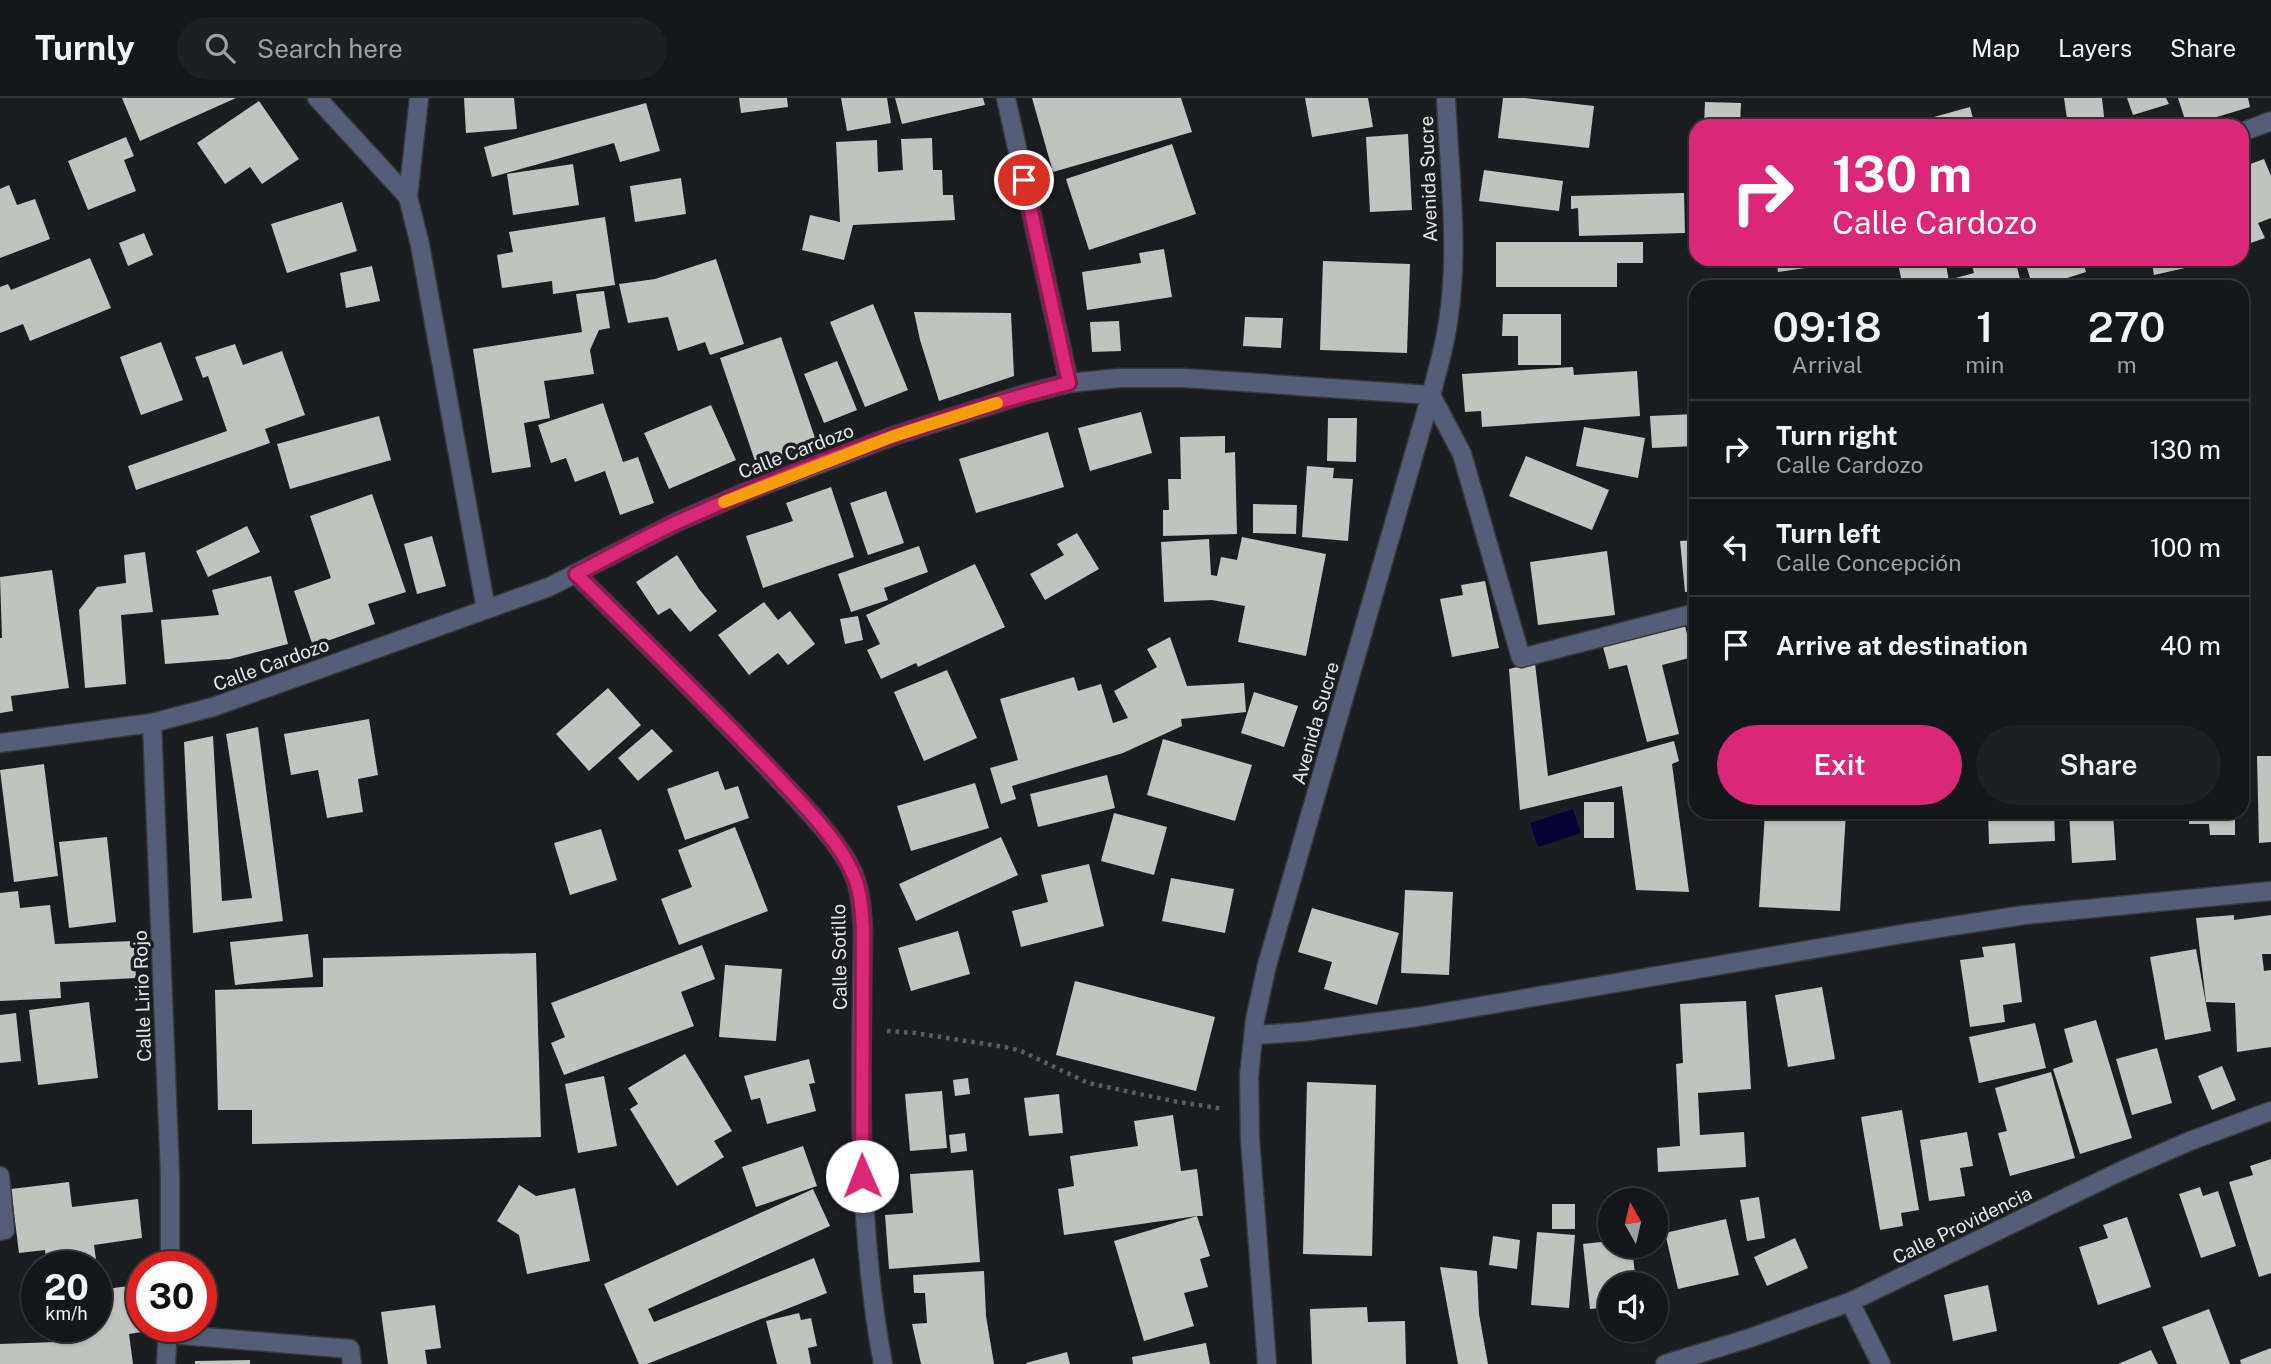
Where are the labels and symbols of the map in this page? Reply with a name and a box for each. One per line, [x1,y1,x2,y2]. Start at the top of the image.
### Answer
street label: Avenida Sucre [1415,115,1441,243]
pin [994,150,1054,210]
street label: Calle Cardozo [735,419,857,483]
street label: Calle Cardozo [210,633,332,695]
street label: Avenida Sucre [1287,659,1343,787]
street label: Calle Sotillo [827,904,851,1010]
street label: Calle Lirio Rojo [129,930,155,1062]
position arrow [825,1139,899,1213]
street label: Calle Providencia [1889,1182,2035,1268]
north arrow [1598,1188,1668,1258]
speed limit sign: 30 [126,1251,217,1342]

